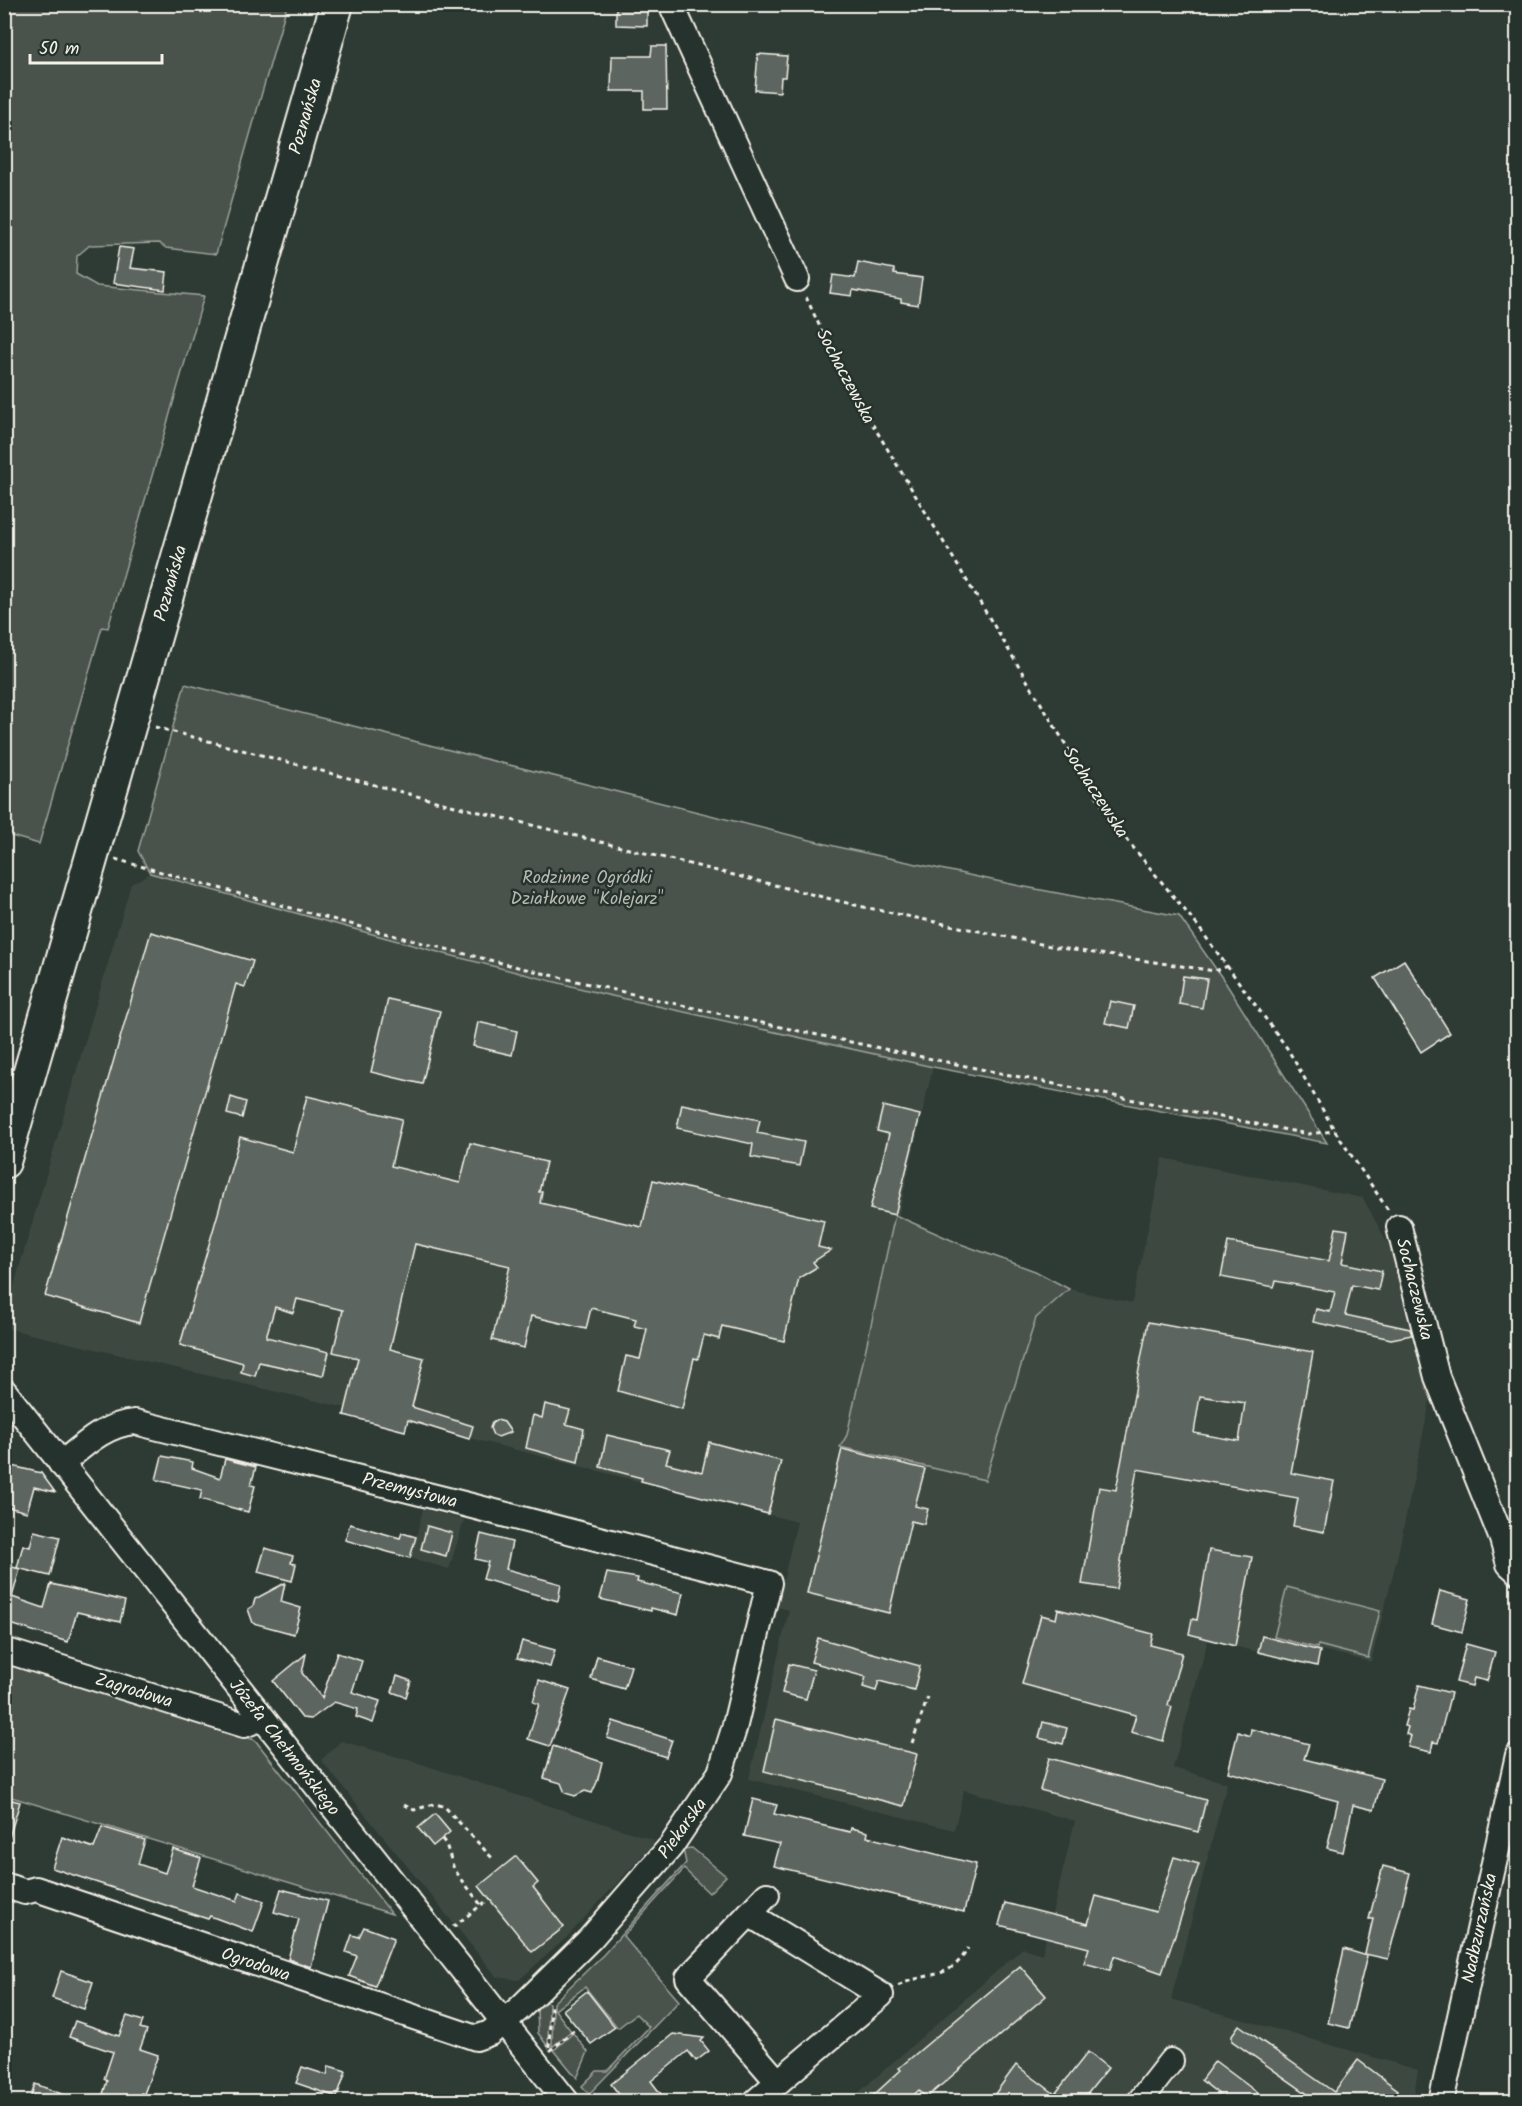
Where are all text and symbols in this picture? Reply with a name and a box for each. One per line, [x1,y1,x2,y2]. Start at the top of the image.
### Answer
scale bar [30,27,162,65]
text: 50 m [39,35,79,64]
street label: Poznańska [282,75,331,158]
street label: Sochaczewska [807,324,882,430]
street label: Poznańska [147,542,196,625]
street label: Sochaczewska [1054,741,1135,845]
park label: Rodzinne Ogródki Działkowe "Kolejarz" [511,864,663,914]
street label: Sochaczewska [1387,1235,1440,1344]
street label: Przemysłowa [359,1466,460,1517]
street label: Zagrodowa [91,1666,176,1717]
street label: Józefa Chełmońskiego [221,1673,347,1823]
street label: Piekarska [651,1792,715,1866]
street label: Nadbzurzańska [1455,1870,1506,1986]
street label: Ogrodowa [217,1940,294,1991]

